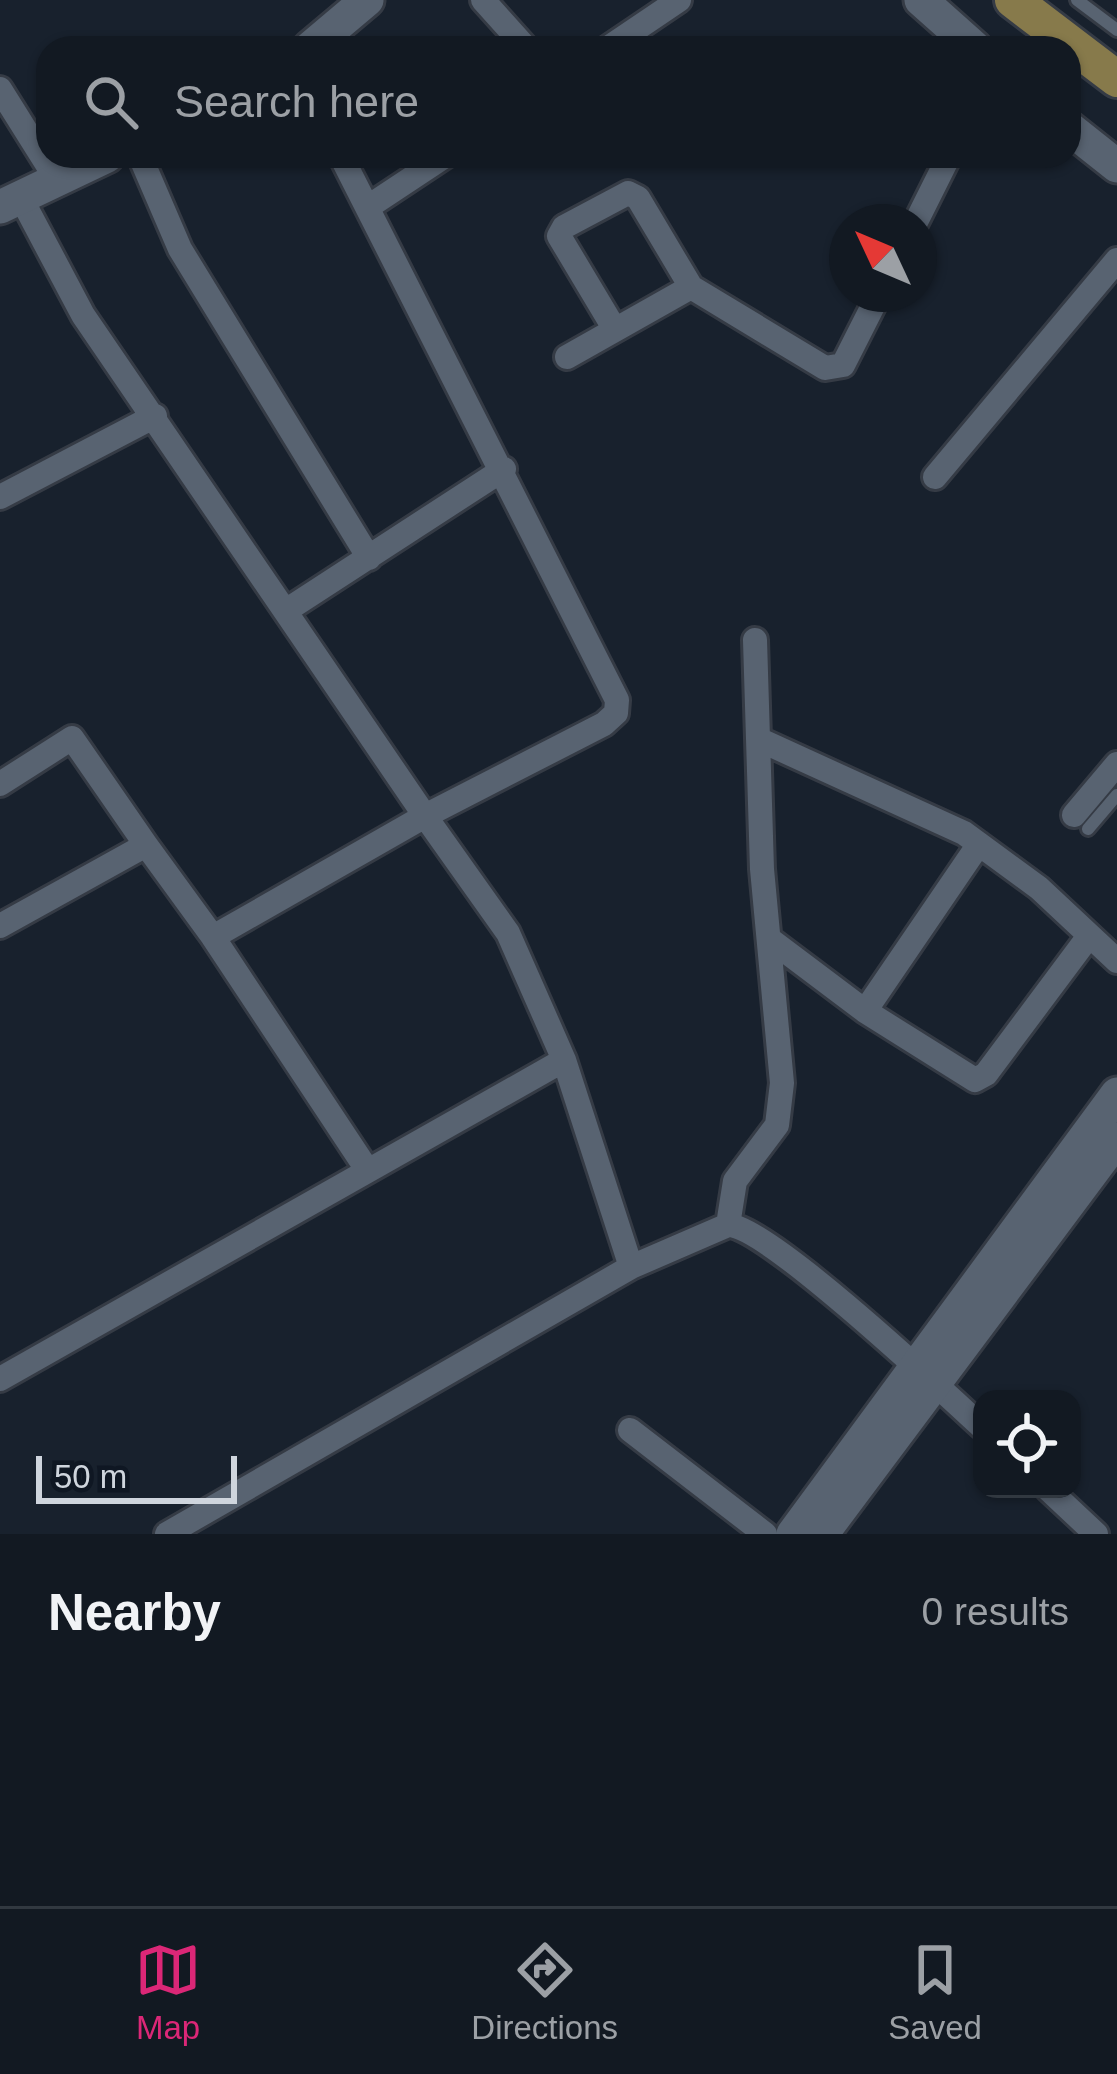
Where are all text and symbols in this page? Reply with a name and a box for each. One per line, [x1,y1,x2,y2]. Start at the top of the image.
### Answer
search box [36,36,1081,168]
icon: search [78,69,144,135]
text: Search here [174,76,419,127]
north arrow [829,204,937,312]
map controls [973,1390,1081,1498]
button: locate [973,1390,1081,1498]
scale bar [36,1450,237,1503]
text: 50 m [54,1458,127,1495]
text: Nearby [48,1584,221,1641]
text: 0 results [922,1590,1069,1633]
tab: Map [135,1937,201,2047]
tab: Directions [471,1937,618,2047]
tab: Saved [888,1937,982,2047]

